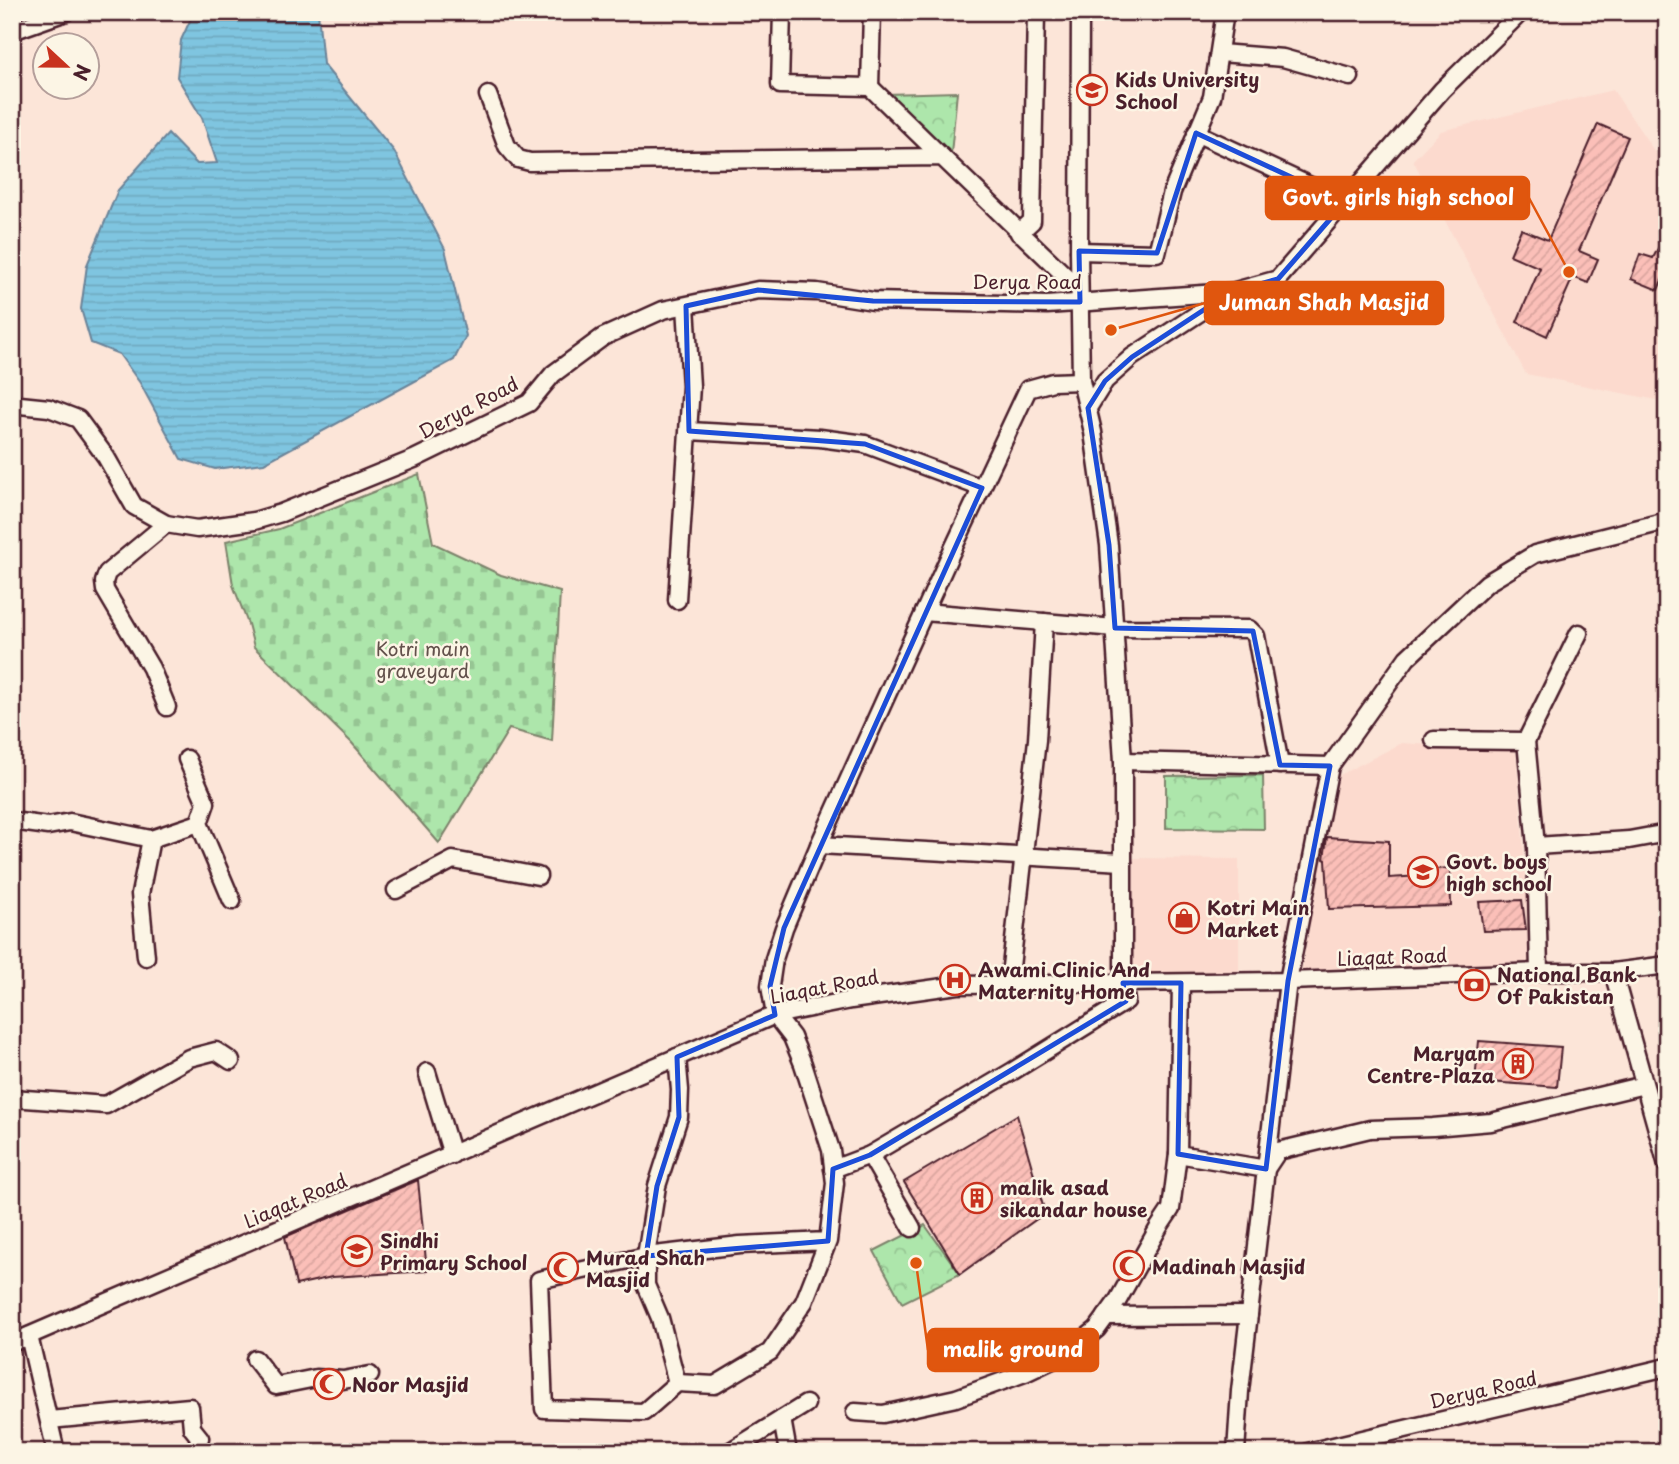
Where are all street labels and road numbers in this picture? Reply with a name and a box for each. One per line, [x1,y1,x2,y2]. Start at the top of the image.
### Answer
street label: Derya Road [972,267,1082,295]
street label: Derya Road [413,369,523,445]
street label: Liaqat Road [1336,940,1448,972]
street label: Liaqat Road [767,962,881,1010]
street label: Liaqat Road [239,1166,351,1234]
street label: Derya Road [1427,1363,1539,1415]

